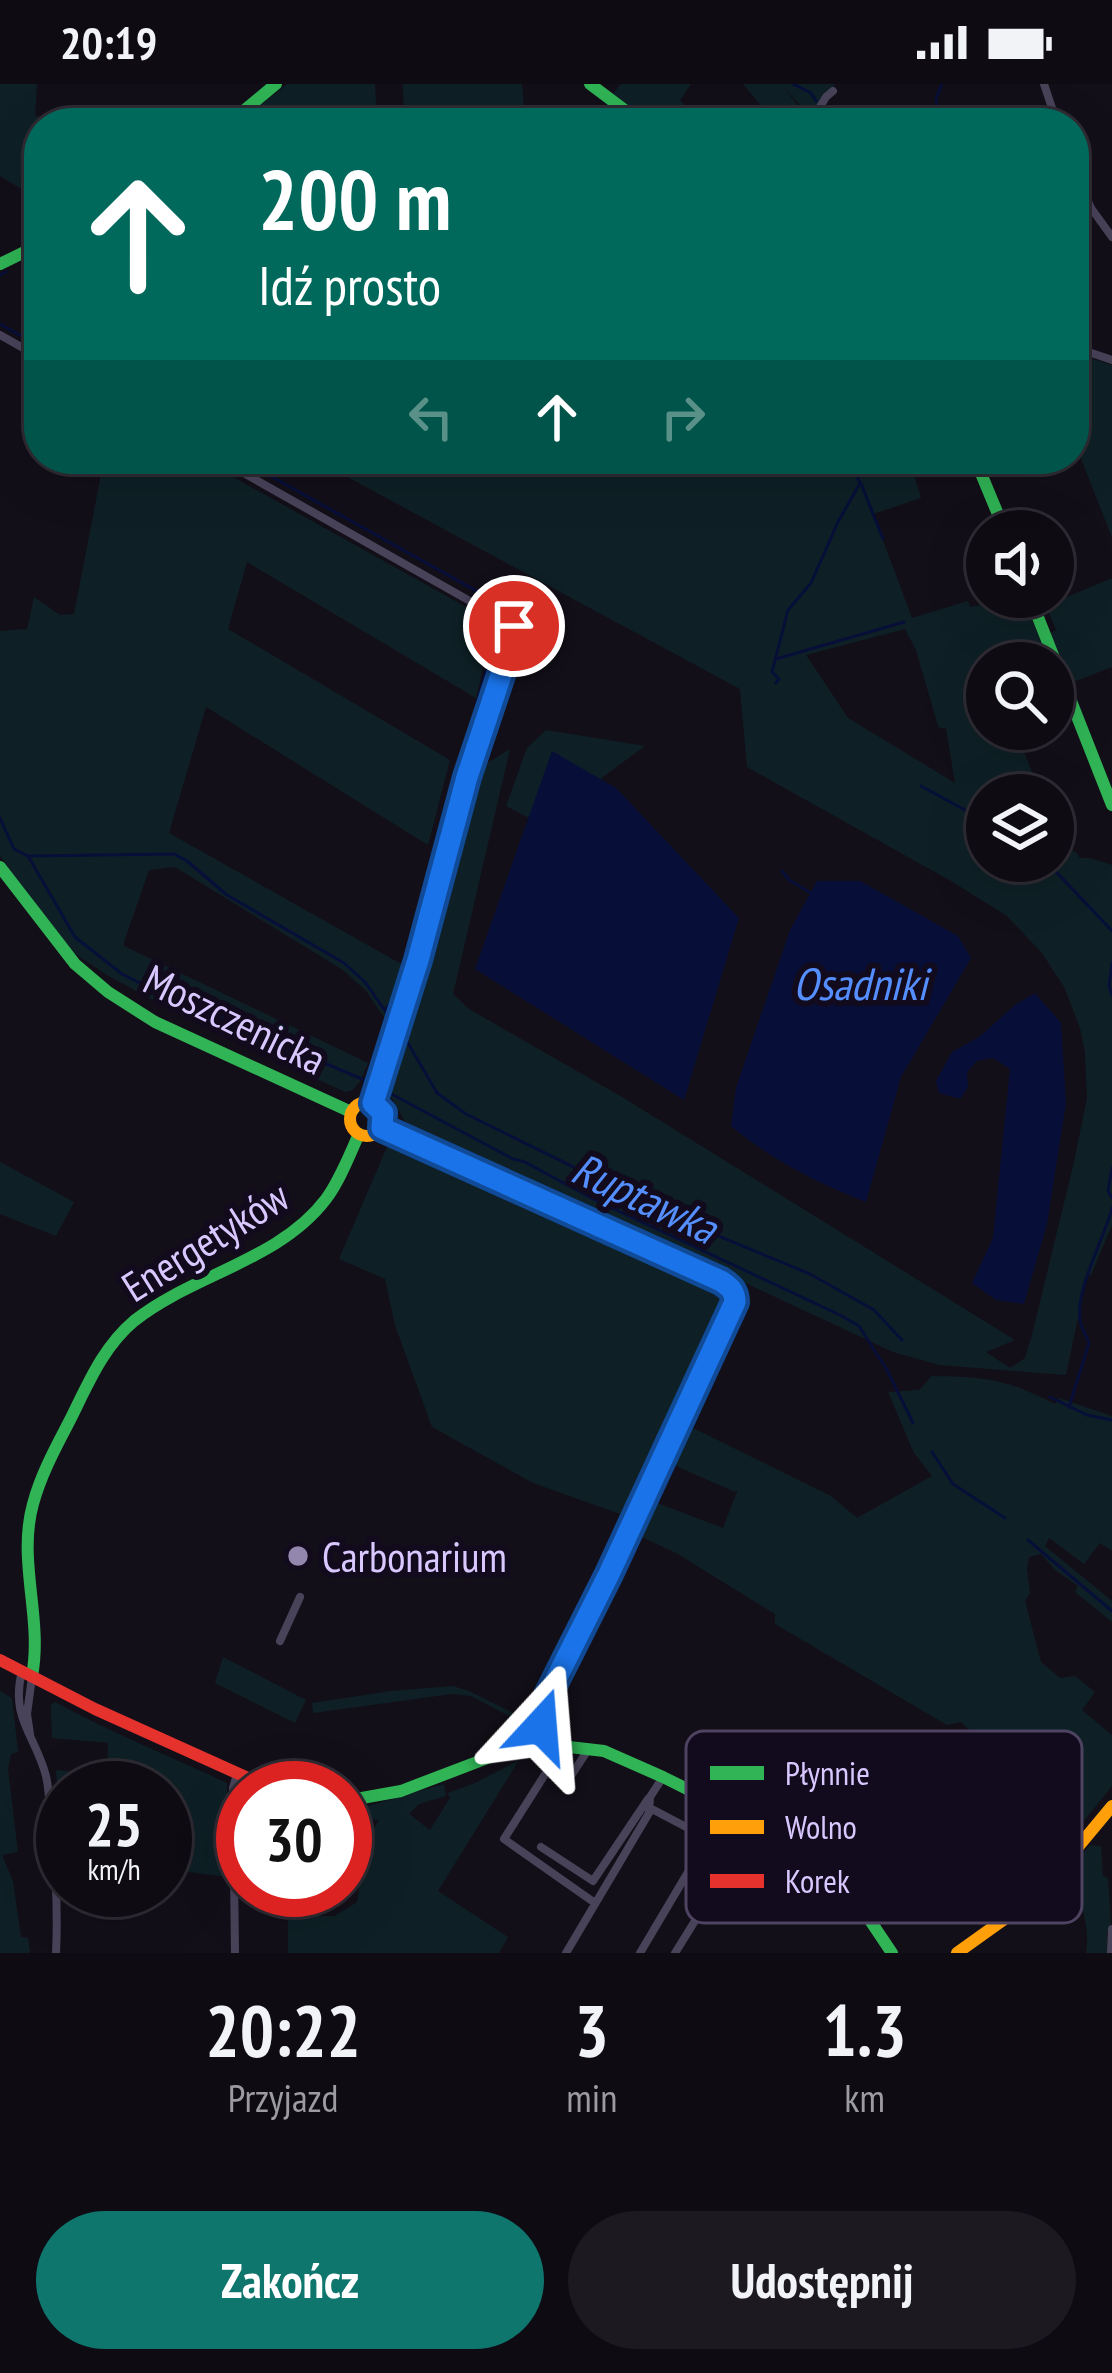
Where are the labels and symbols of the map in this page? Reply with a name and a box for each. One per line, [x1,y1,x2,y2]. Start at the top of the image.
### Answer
pin [463,575,565,677]
street label: Moszczenicka [135,951,335,1087]
water label: Osadniki [793,954,932,1012]
water label: Ruptawka [563,1138,728,1256]
street label: Energetyków [111,1168,299,1314]
place label: Carbonarium [322,1529,507,1584]
marker: Carbonarium [285,1543,311,1569]
position arrow [478,1663,604,1789]
legend [686,1731,1082,1923]
text: Płynnie [785,1751,870,1794]
speed limit sign: 30 [216,1761,372,1917]
text: Wolno [785,1805,857,1848]
text: Korek [785,1859,850,1902]

